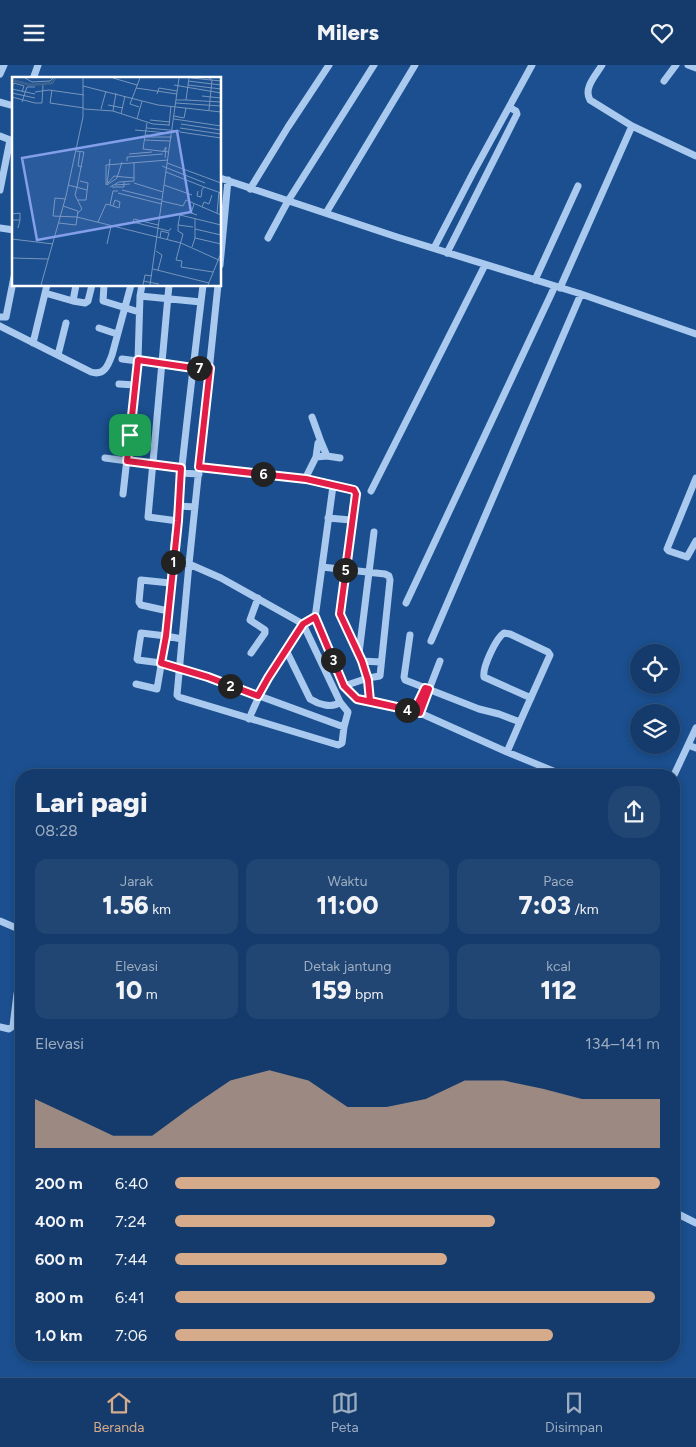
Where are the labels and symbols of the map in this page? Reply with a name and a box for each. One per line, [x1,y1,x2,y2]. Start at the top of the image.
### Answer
inset map [12,77,221,286]
pin: 7 [186,355,212,381]
pin [109,414,151,456]
pin: 6 [250,461,276,487]
pin: 1 [160,549,186,575]
pin: 5 [332,557,358,583]
pin: 3 [320,647,346,673]
pin: 2 [218,673,242,699]
pin: 4 [394,697,420,723]

